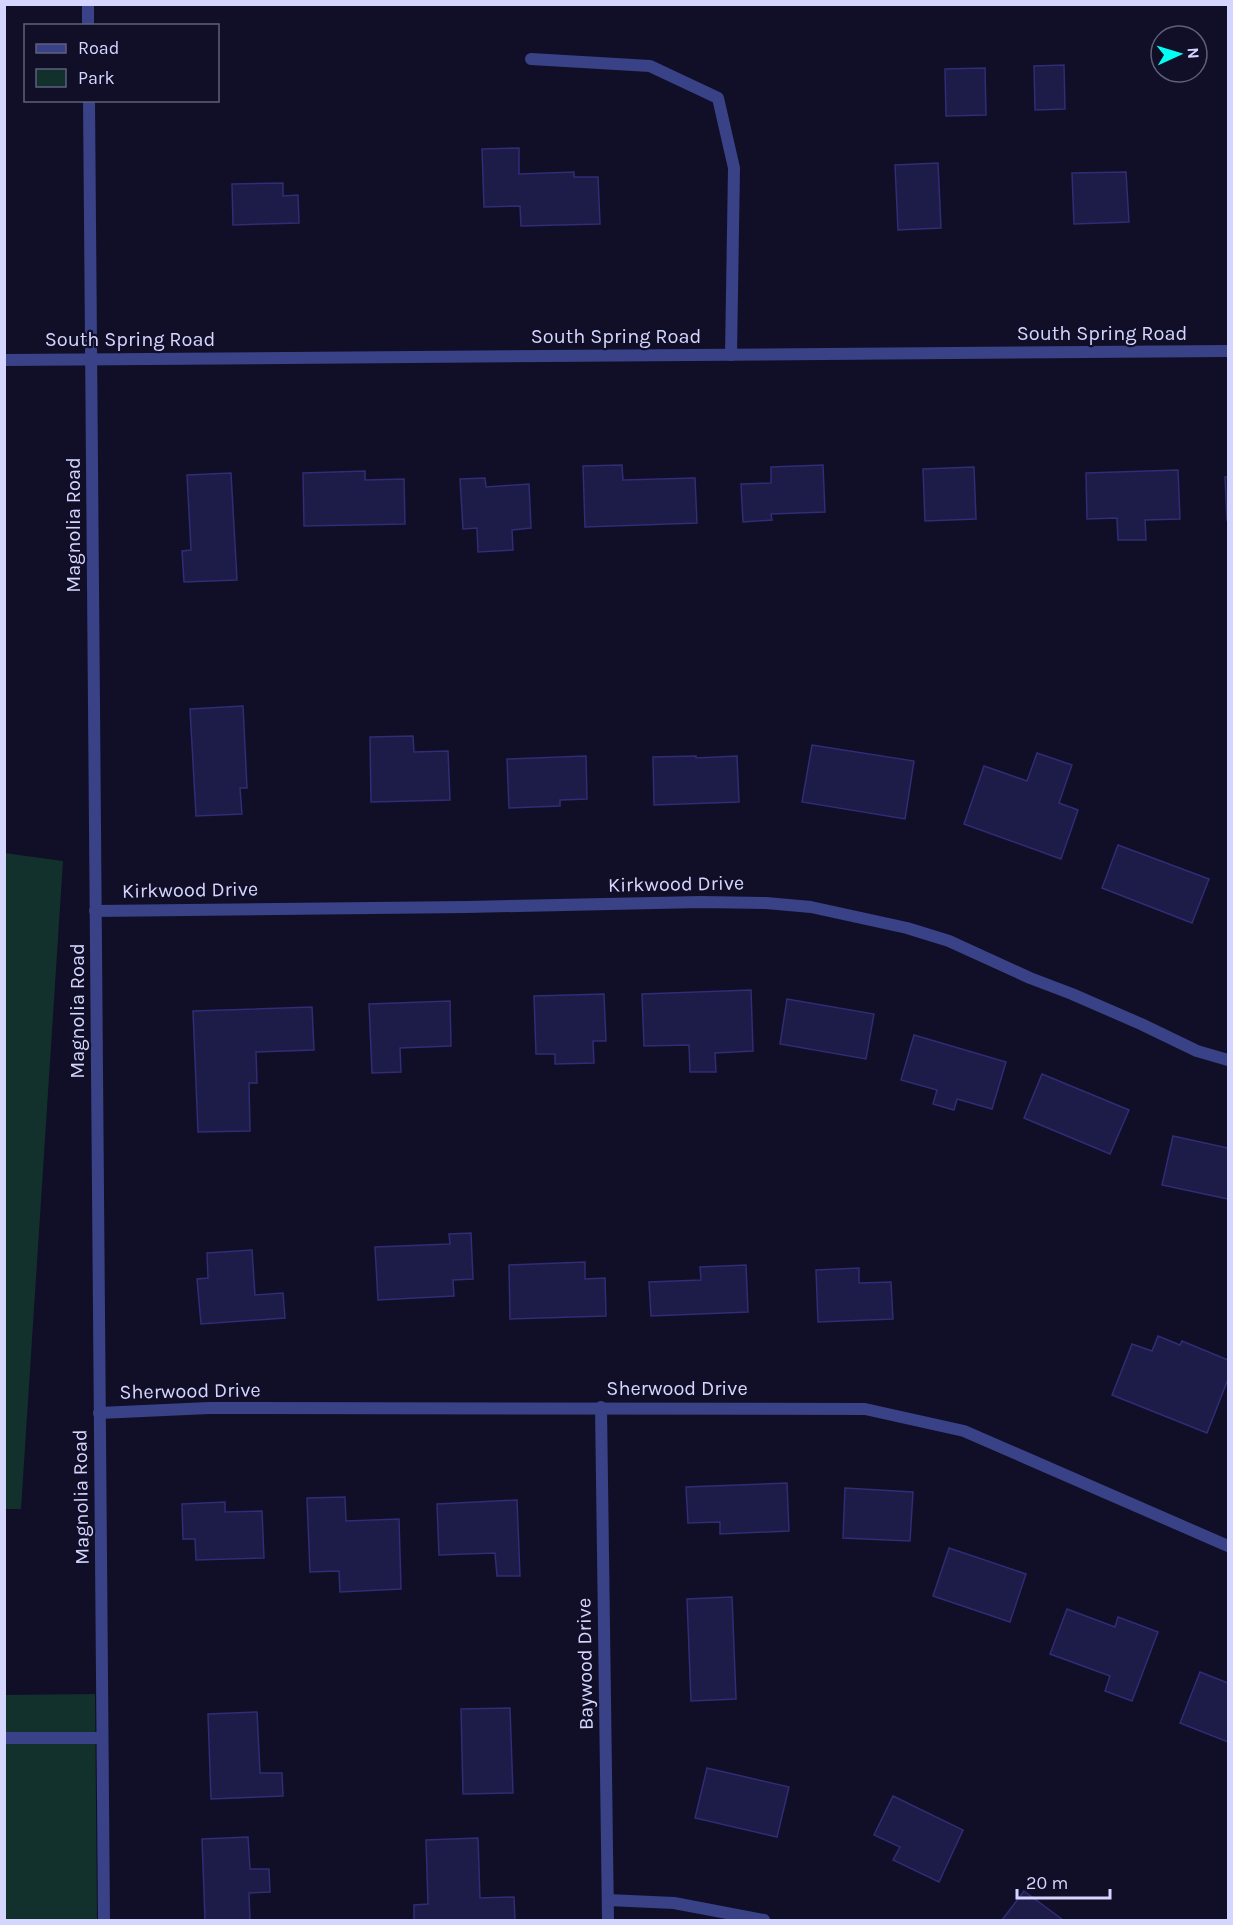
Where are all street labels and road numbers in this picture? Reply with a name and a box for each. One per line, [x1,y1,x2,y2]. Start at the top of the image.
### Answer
street label: South Spring Road [1017,322,1187,345]
street label: South Spring Road [531,325,701,348]
street label: South Spring Road [45,328,215,351]
street label: Magnolia Road [62,457,85,593]
street label: Kirkwood Drive [608,871,744,897]
street label: Kirkwood Drive [122,877,258,903]
street label: Magnolia Road [66,943,89,1079]
street label: Sherwood Drive [606,1377,748,1400]
street label: Sherwood Drive [119,1378,261,1404]
street label: Magnolia Road [68,1429,94,1565]
street label: Baywood Drive [572,1598,598,1730]

